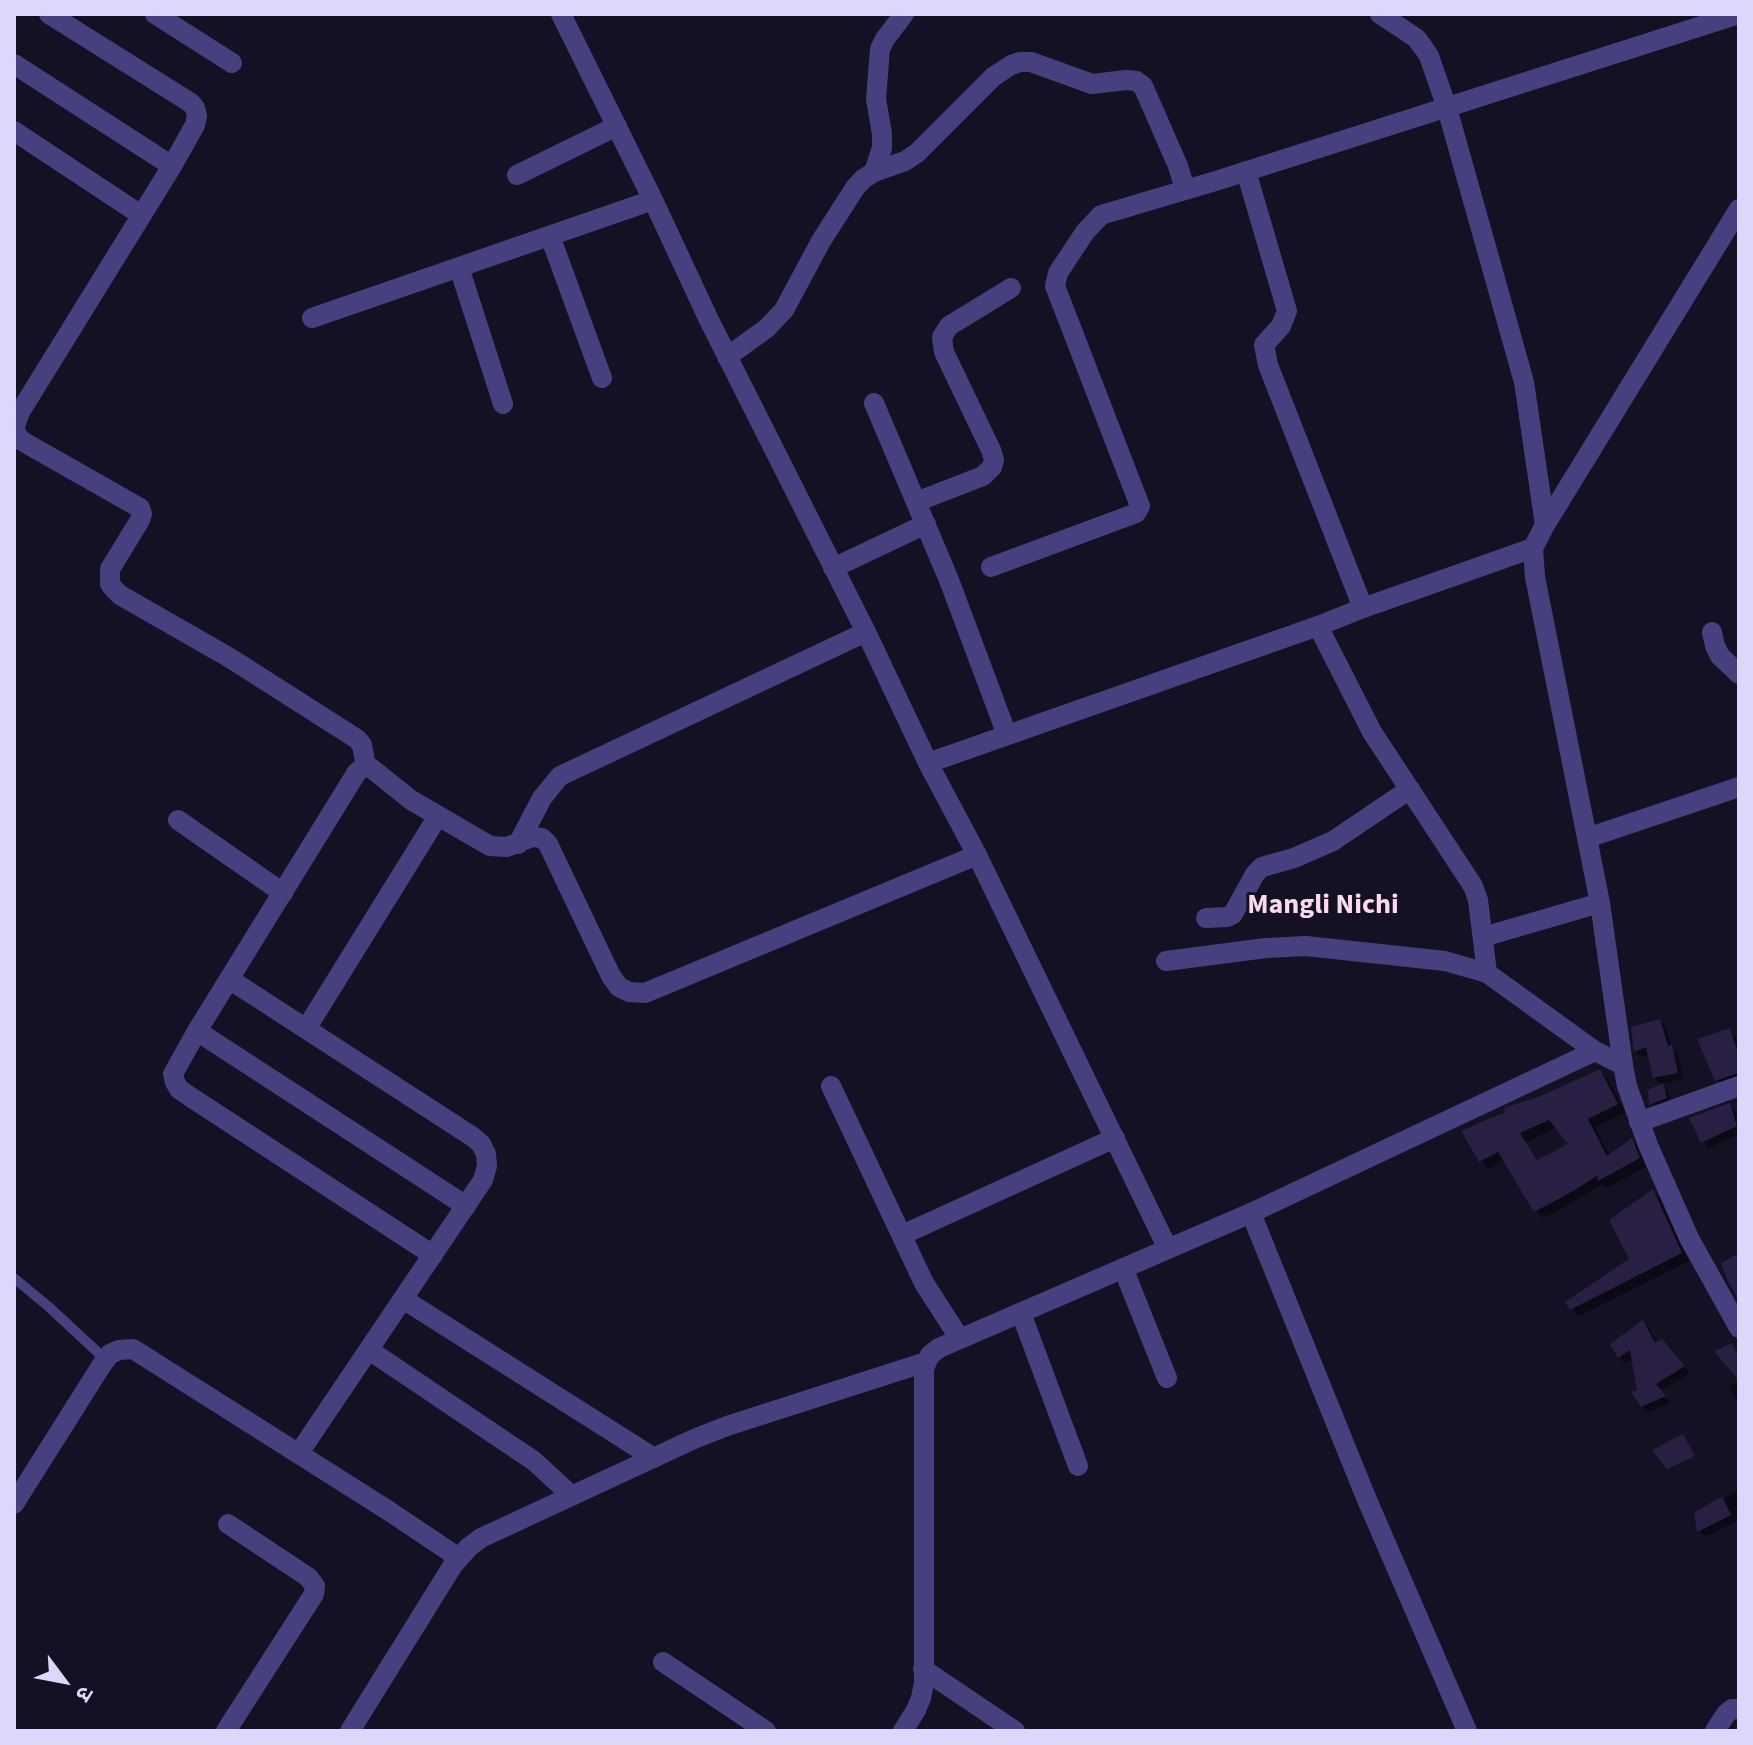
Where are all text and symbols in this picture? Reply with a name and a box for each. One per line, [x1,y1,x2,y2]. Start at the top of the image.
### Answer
district label: Mangli Nichi [1247,890,1399,924]
north arrow [24,1641,104,1721]
text: उ [67,1680,101,1708]

